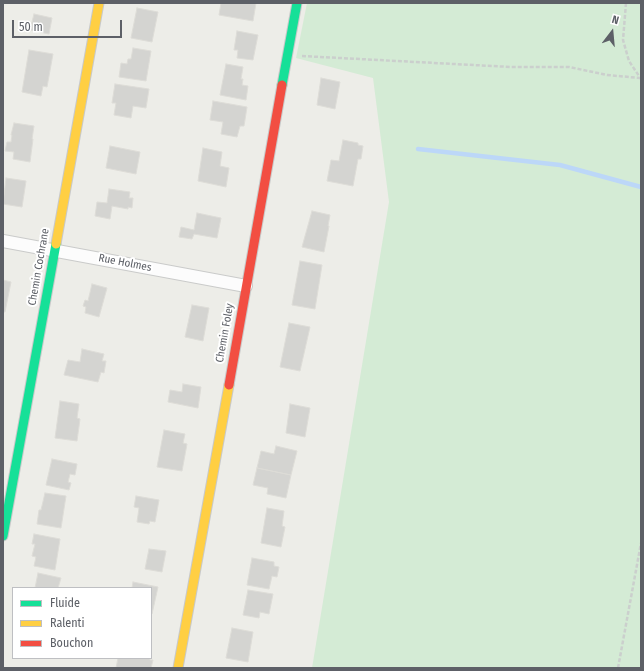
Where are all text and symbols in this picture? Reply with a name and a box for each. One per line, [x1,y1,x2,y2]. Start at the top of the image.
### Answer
scale bar [14,12,124,38]
north arrow [592,12,632,52]
text: N [610,13,620,27]
text: 50 m [19,20,43,34]
street label: Chemin Cochrane [26,227,52,307]
street label: Rue Holmes [97,251,153,275]
street label: Chemin Foley [213,302,237,364]
legend [12,587,152,659]
text: Fluide [50,596,80,610]
text: Ralenti [50,616,85,630]
text: Bouchon [50,636,93,650]

